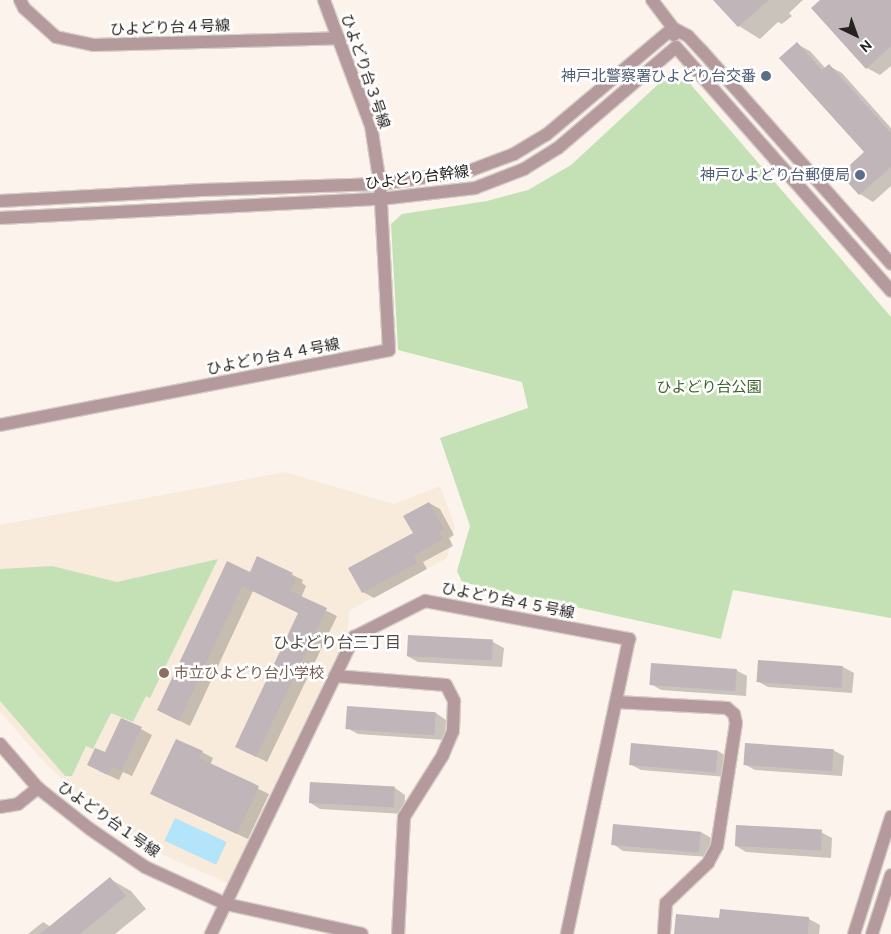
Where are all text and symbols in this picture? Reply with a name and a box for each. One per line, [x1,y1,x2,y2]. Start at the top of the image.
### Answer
north arrow [831,10,881,60]
street label: ひよどり台３号線 [338,11,394,131]
street label: ひよどり台４号線 [110,16,230,38]
text: N [857,37,875,56]
place label: 神戸北警察署ひよどり台交番 [561,67,756,85]
marker: 神戸北警察署ひよどり台交番 [760,70,772,82]
street label: ひよどり台幹線 [364,162,470,192]
place label: 神戸ひよどり台郵便局 [700,166,850,184]
marker: 神戸ひよどり台郵便局 [854,169,866,181]
street label: ひよどり台４４号線 [205,334,341,378]
park label: ひよどり台公園 [657,378,761,396]
street label: ひよどり台４５号線 [440,578,576,622]
district label: ひよどり台三丁目 [273,632,401,652]
place label: 市立ひよどり台小学校 [174,664,324,682]
marker: 市立ひよどり台小学校 [158,667,170,679]
street label: ひよどり台１号線 [55,777,163,861]

